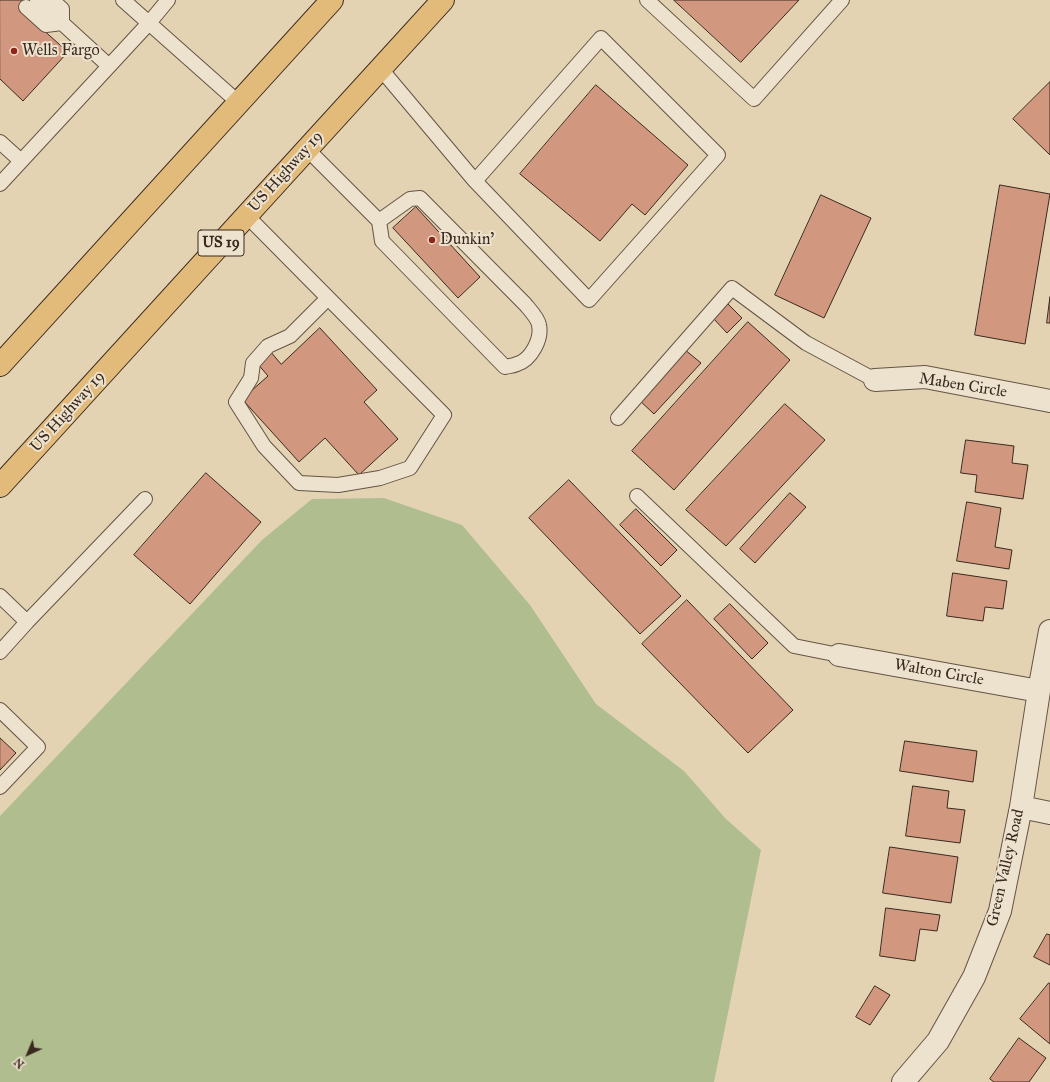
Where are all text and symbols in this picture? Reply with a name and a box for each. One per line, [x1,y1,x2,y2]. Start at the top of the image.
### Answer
place label: Wells Fargo [22,41,100,61]
marker: Wells Fargo [9,46,19,56]
street label: US Highway 19 [245,128,327,216]
road number: US 19 [198,230,244,256]
place label: Dunkin' [440,230,494,250]
marker: Dunkin' [427,235,437,245]
street label: US Highway 19 [27,368,109,456]
street label: Maben Circle [918,370,1008,402]
street label: Walton Circle [893,656,985,690]
street label: Green Valley Road [983,807,1029,929]
north arrow [8,1034,48,1074]
text: N [11,1055,27,1071]

